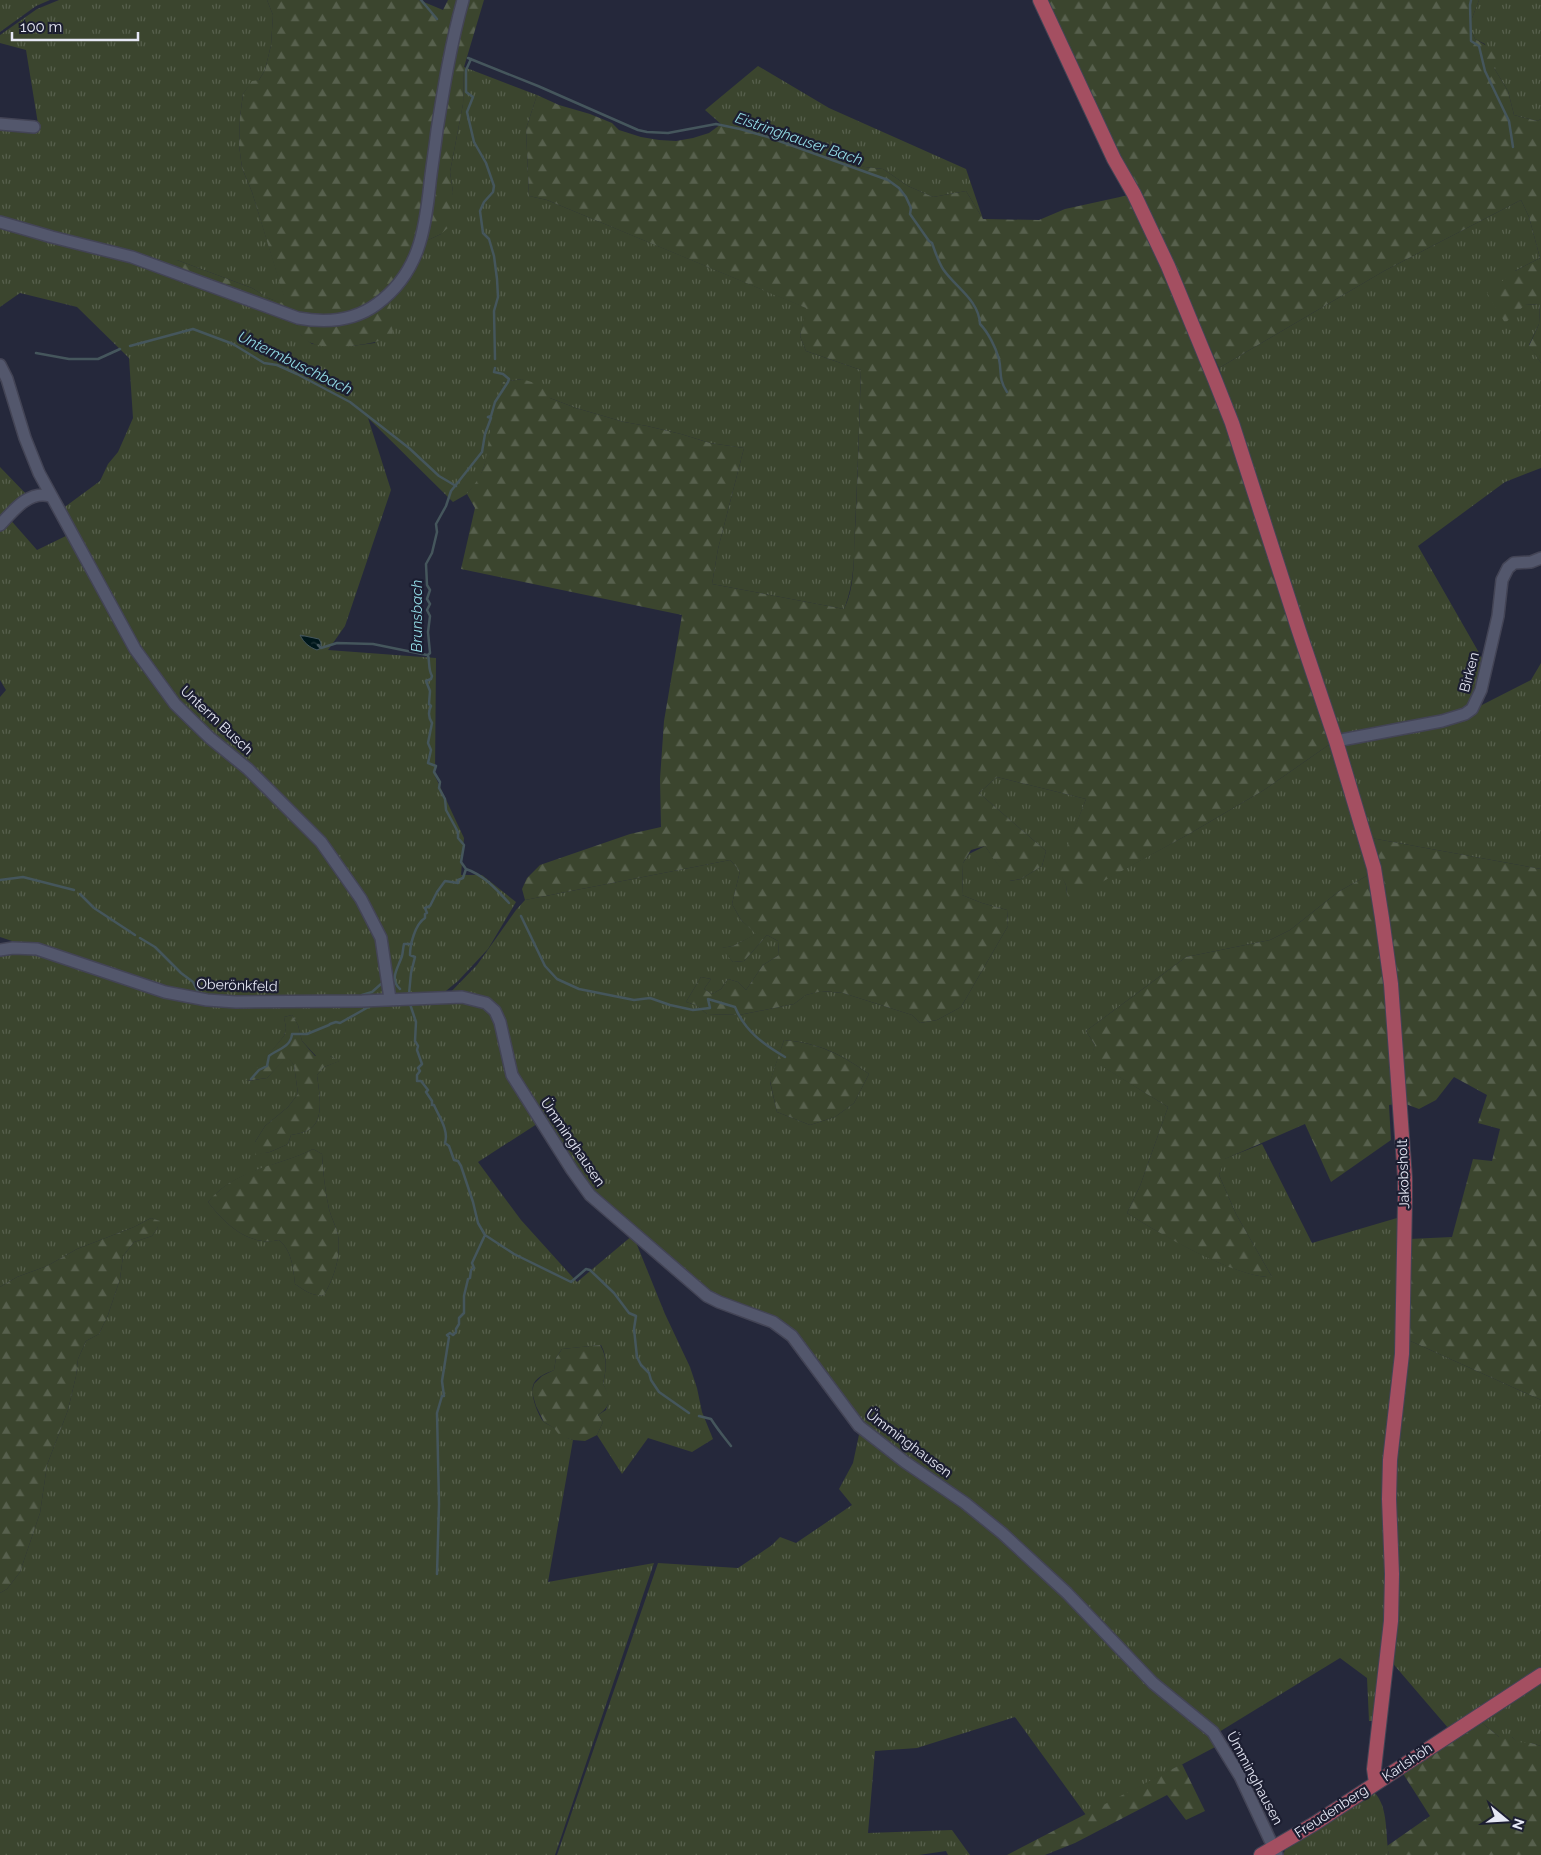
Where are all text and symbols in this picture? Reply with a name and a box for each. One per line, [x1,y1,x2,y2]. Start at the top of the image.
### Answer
scale bar [12,10,139,42]
text: 100 m [20,18,62,36]
water label: Eistringhauser Bach [733,109,865,169]
water label: Untermbuschbach [235,328,355,398]
water label: Brunsbach [408,580,426,652]
street label: Birken [1456,650,1482,694]
street label: Unterm Busch [178,682,256,758]
street label: Oberönkfeld [196,976,278,994]
street label: Ümminghausen [537,1094,610,1189]
street label: Jakobsholt [1394,1138,1412,1209]
street label: Ümminghausen [863,1404,956,1480]
street label: Ümminghausen [1224,1728,1288,1827]
street label: Karlshöh [1379,1739,1435,1785]
street label: Freudenberg [1291,1781,1371,1841]
north arrow [1481,1795,1531,1845]
text: N [1509,1816,1528,1832]

